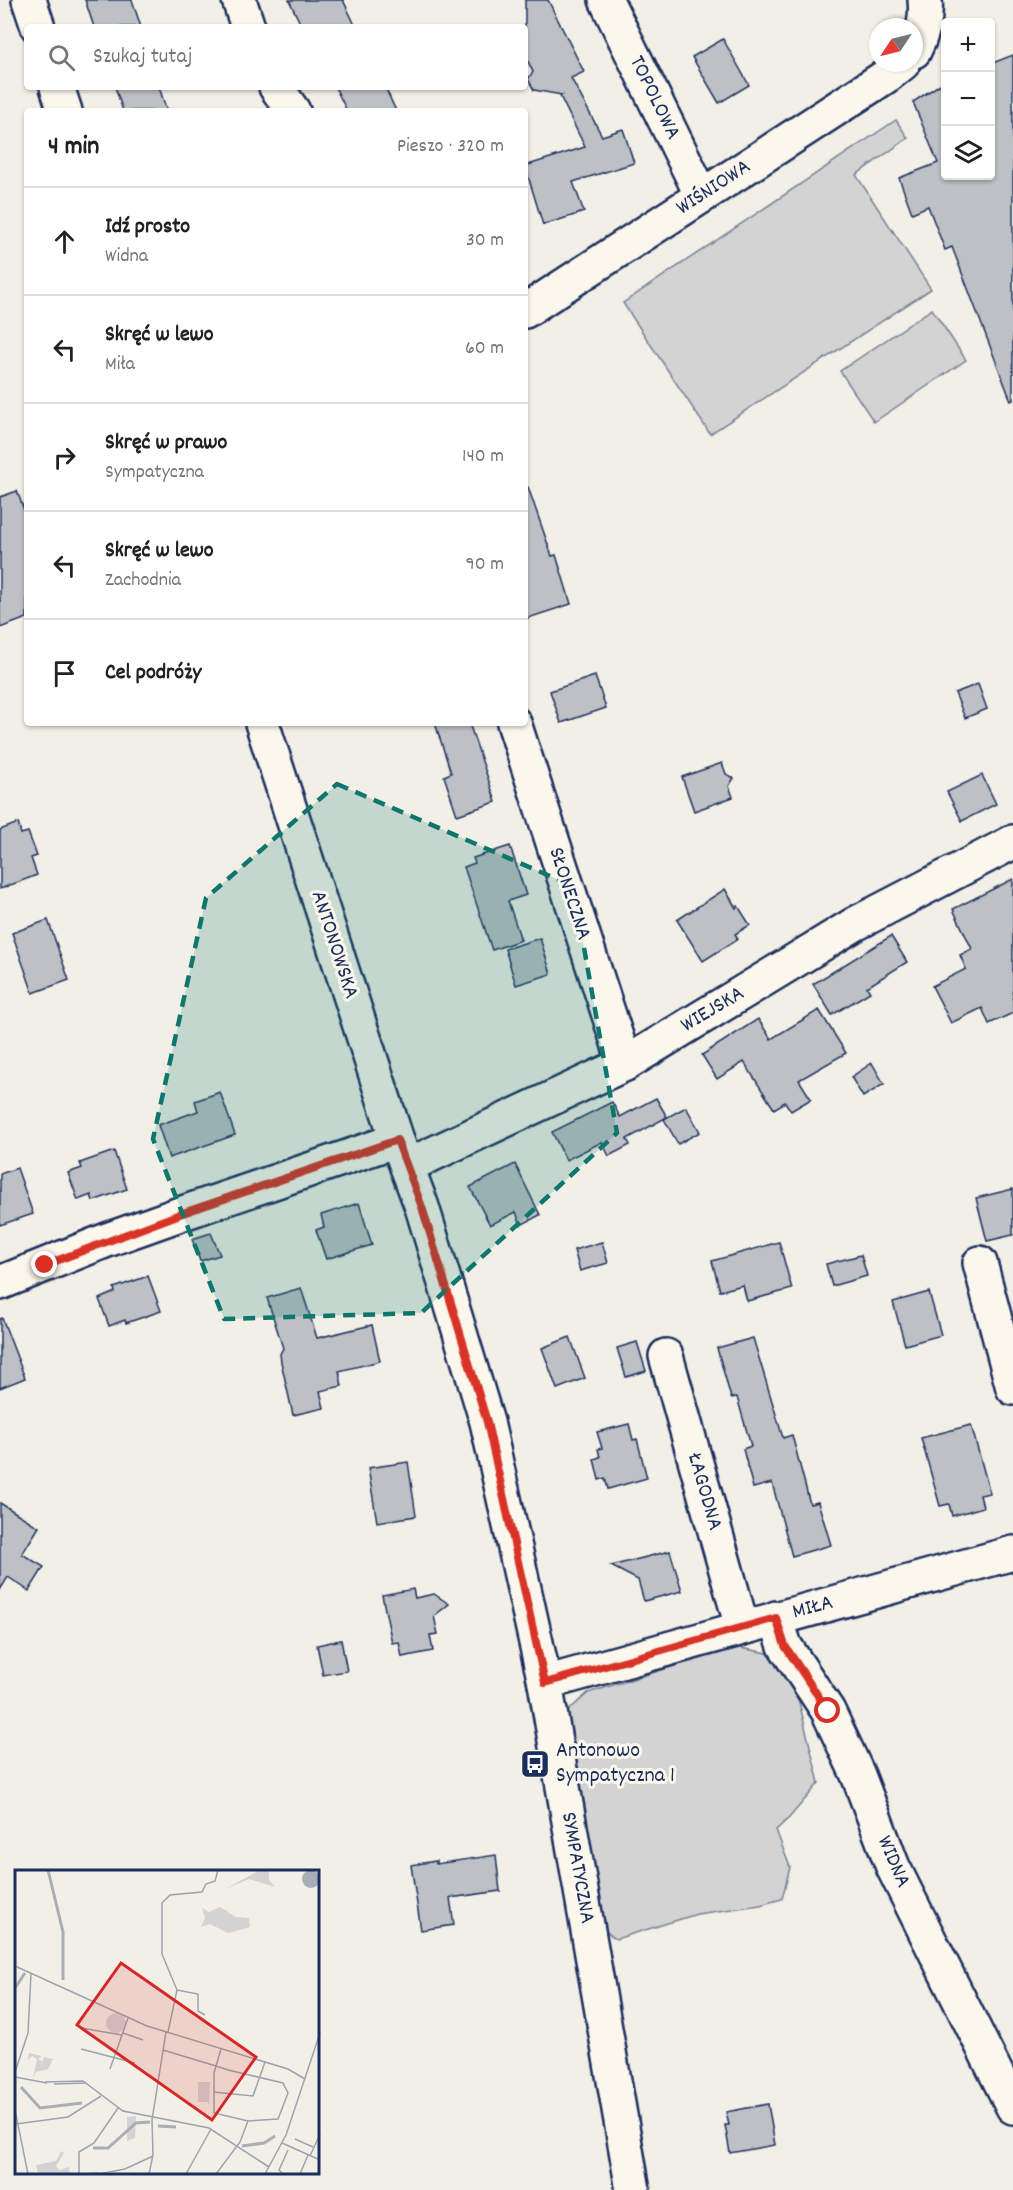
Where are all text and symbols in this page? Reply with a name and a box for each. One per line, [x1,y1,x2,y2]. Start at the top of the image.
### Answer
north arrow [869,18,923,72]
map controls [941,18,995,180]
button: + [941,18,995,72]
search box [24,24,528,90]
icon: search [45,41,78,74]
text: Szukaj tutaj [93,42,192,73]
street label: TOPOLOWA [620,51,688,145]
button: − [941,72,995,126]
button: layers [941,126,995,180]
text: 4 min [48,129,99,166]
text: Pieszo · 320 m [397,133,504,161]
street label: WIŚNIOWA [671,152,757,224]
text: Idź prosto [105,212,190,243]
icon: ahead [48,225,81,258]
text: 30 m [466,227,504,255]
text: Widna [105,243,148,271]
text: Skręć w lewo [105,320,214,351]
icon: left [48,333,81,366]
text: 60 m [465,335,504,363]
text: Miła [105,351,135,379]
text: Skręć w prawo [105,428,227,459]
icon: right [48,441,81,474]
text: 140 m [462,443,504,471]
text: Sympatyczna [105,459,204,487]
text: Skręć w lewo [105,536,214,567]
icon: left [48,549,81,582]
text: 90 m [466,551,504,579]
text: Zachodnia [105,567,181,595]
icon: arrive [48,657,81,690]
text: Cel podróży [105,658,201,689]
street label: SŁONECZNA [539,844,599,944]
street label: ANTONOWSKA [302,887,366,1003]
street label: WIEJSKA [675,979,751,1041]
route end [31,1251,57,1277]
street label: ŁAGODNA [678,1449,730,1534]
street label: MIŁA [789,1588,837,1628]
route start [814,1697,840,1723]
place label: Antonowo Sympatyczna 1 [556,1736,675,1792]
bus stop icon: Antonowo Sympatyczna 1 [519,1748,551,1780]
street label: SYMPATYCZNA [552,1810,602,1926]
street label: WIDNA [868,1831,918,1893]
inset map [15,1870,320,2175]

